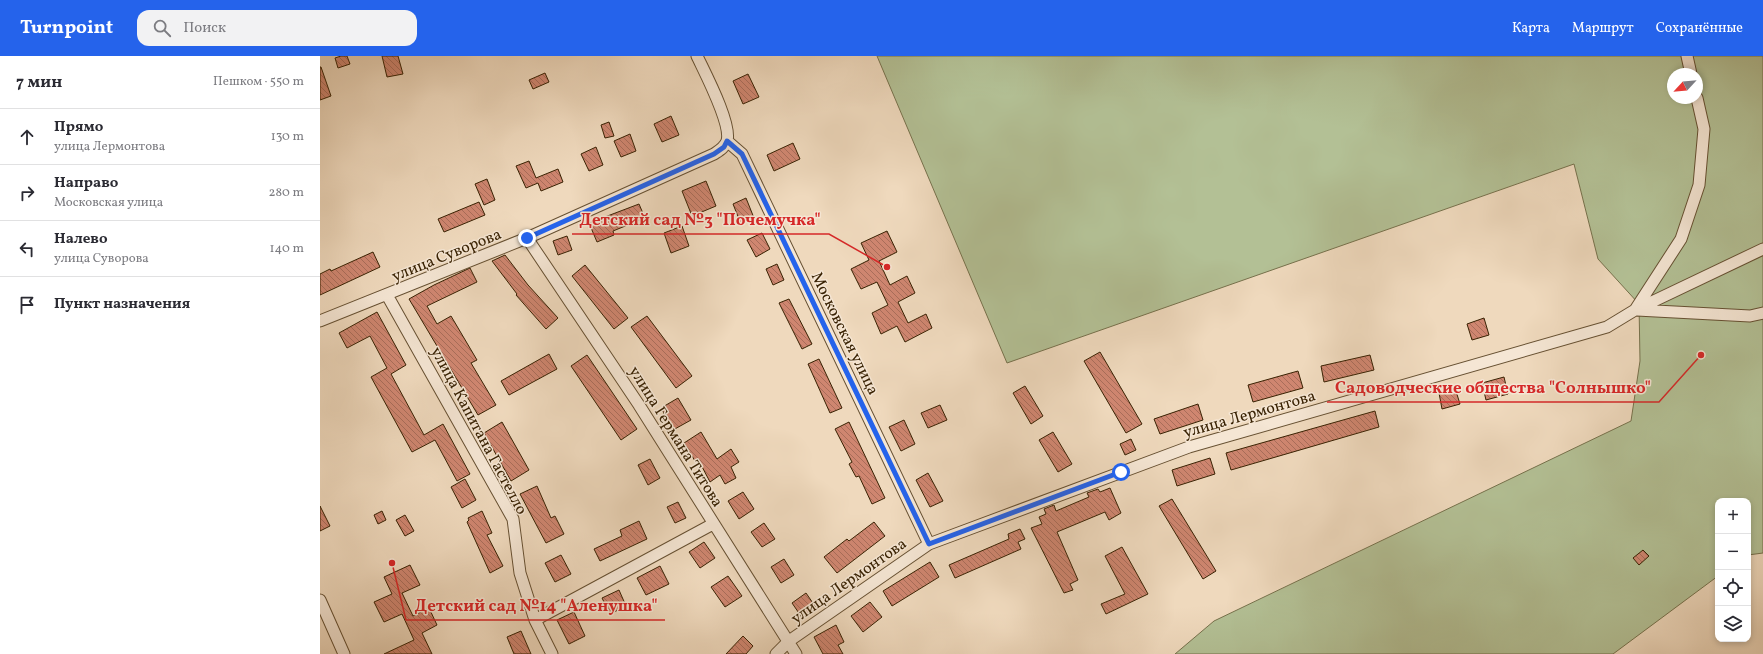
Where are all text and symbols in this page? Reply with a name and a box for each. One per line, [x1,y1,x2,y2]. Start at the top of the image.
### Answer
search box [137,10,417,46]
text: Turnpoint [20,15,113,41]
icon: search [151,17,173,39]
text: Поиск [183,18,226,39]
text: Карта [1512,19,1550,38]
text: Маршрут [1572,19,1634,38]
text: Сохранённые [1656,19,1743,38]
north arrow [1667,68,1703,104]
text: 7 мин [16,71,62,94]
text: Пешком · 550 m [213,73,304,91]
text: Прямо [54,117,103,138]
icon: ahead [16,126,38,148]
text: 130 m [271,128,304,146]
text: улица Лермонтова [54,138,165,156]
text: Направо [54,173,118,194]
icon: right [16,182,38,204]
text: 280 m [268,184,304,202]
text: Московская улица [54,194,163,212]
callout: Детский сад №3 "Почемучка" [572,205,829,234]
text: Детский сад №3 "Почемучка" [579,209,821,232]
street label: улица Суворова [389,224,505,288]
text: Налево [54,229,108,250]
route end [518,229,536,247]
icon: left [16,238,38,260]
text: 140 m [270,240,304,258]
text: улица Суворова [54,250,149,268]
street label: Московская улица [805,269,884,399]
icon: arrive [16,294,38,316]
text: Пункт назначения [54,294,190,315]
street label: улица Капитана Гастелло [425,343,532,519]
street label: улица Германа Титова [623,362,728,512]
callout: Садоводческие общества "Солнышко" [1327,373,1659,402]
text: Садоводческие общества "Солнышко" [1335,377,1651,400]
street label: улица Лермонтова [1181,385,1318,444]
route start [1112,463,1130,481]
map controls [1715,498,1751,642]
button: + [1715,498,1751,534]
street label: улица Лермонтова [787,533,912,630]
button: − [1715,534,1751,570]
button: locate [1715,570,1751,606]
callout: Детский сад №14 "Аленушка" [406,591,665,620]
text: Детский сад №14 "Аленушка" [414,595,658,618]
button: layers [1715,606,1751,642]

